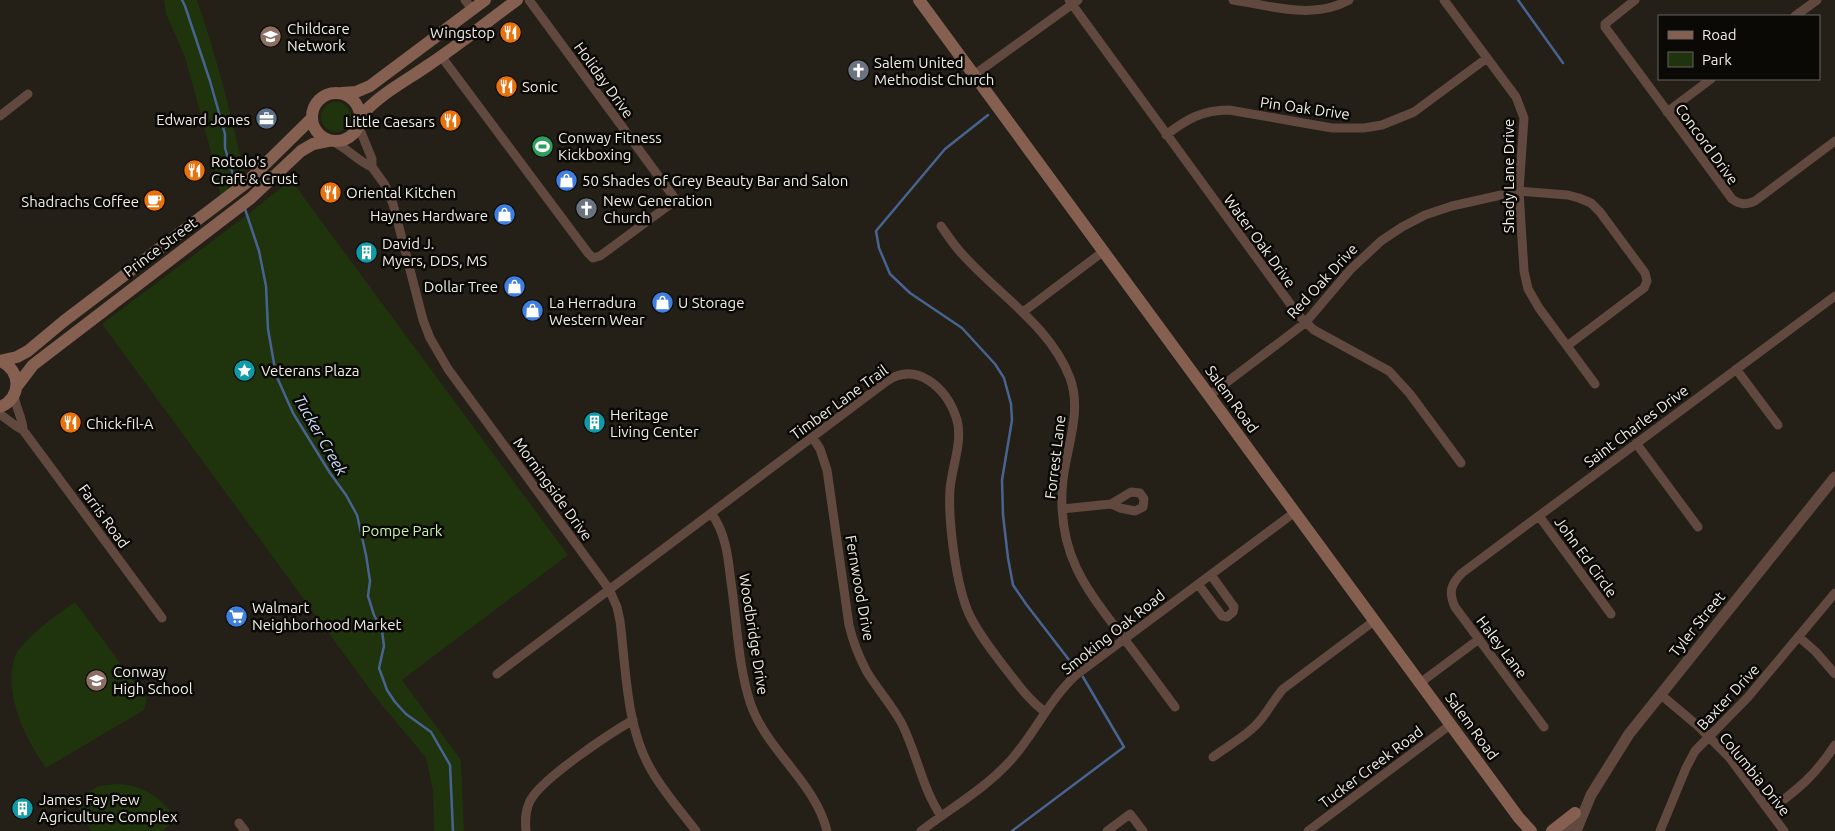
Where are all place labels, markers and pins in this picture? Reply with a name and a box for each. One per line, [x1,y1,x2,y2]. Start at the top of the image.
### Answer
place label: Childcare Network [287,20,350,54]
restaurant icon: Wingstop [499,20,523,44]
place label: Wingstop [430,24,495,41]
school or university icon: Childcare Network [259,25,283,49]
place label: Salem United Methodist Church [874,54,994,88]
church icon: Salem United Methodist Church [846,59,870,83]
restaurant icon: Sonic [494,74,518,98]
place label: Sonic [522,78,558,95]
office icon: Edward Jones [254,107,278,131]
restaurant icon: Little Caesars [439,109,463,133]
place label: Edward Jones [156,111,250,128]
place label: Little Caesars [345,113,435,130]
place label: Conway Fitness Kickboxing [558,129,662,163]
sports icon: Conway Fitness Kickboxing [530,134,554,158]
place label: Rotolo's Craft & Crust [211,153,298,187]
restaurant icon: Rotolo's Craft & Crust [183,158,207,182]
shop icon: 50 Shades of Grey Beauty Bar and Salon [554,168,578,192]
place label: 50 Shades of Grey Beauty Bar and Salon [582,172,848,189]
restaurant icon: Oriental Kitchen [318,180,342,204]
place label: Oriental Kitchen [346,184,456,201]
cafe icon: Shadrachs Coffee [143,189,167,213]
place label: New Generation Church [603,192,712,226]
place label: Shadrachs Coffee [21,193,139,210]
church icon: New Generation Church [575,197,599,221]
shop icon: Haynes Hardware [492,203,516,227]
place label: Haynes Hardware [370,207,488,224]
place label: David J. Myers, DDS, MS [382,235,487,269]
building icon: David J. Myers, DDS, MS [354,240,378,264]
shop icon: Dollar Tree [502,274,526,298]
place label: Dollar Tree [424,278,498,295]
shop icon: U Storage [650,290,674,314]
place label: La Herradura Western Wear [549,294,645,328]
place label: U Storage [678,294,744,311]
shop icon: La Herradura Western Wear [521,299,545,323]
place icon: Veterans Plaza [233,358,257,382]
place label: Veterans Plaza [261,362,360,379]
place label: Heritage Living Center [610,406,699,440]
restaurant icon: Chick-fil-A [58,411,82,435]
building icon: Heritage Living Center [582,411,606,435]
place label: Chick-fil-A [86,415,154,432]
place label: Walmart Neighborhood Market [252,599,401,633]
supermarket icon: Walmart Neighborhood Market [224,604,248,628]
place label: Conway High School [113,663,193,697]
school or university icon: Conway High School [85,668,109,692]
place label: James Fay Pew Agriculture Complex [39,791,178,825]
building icon: James Fay Pew Agriculture Complex [11,796,35,820]

